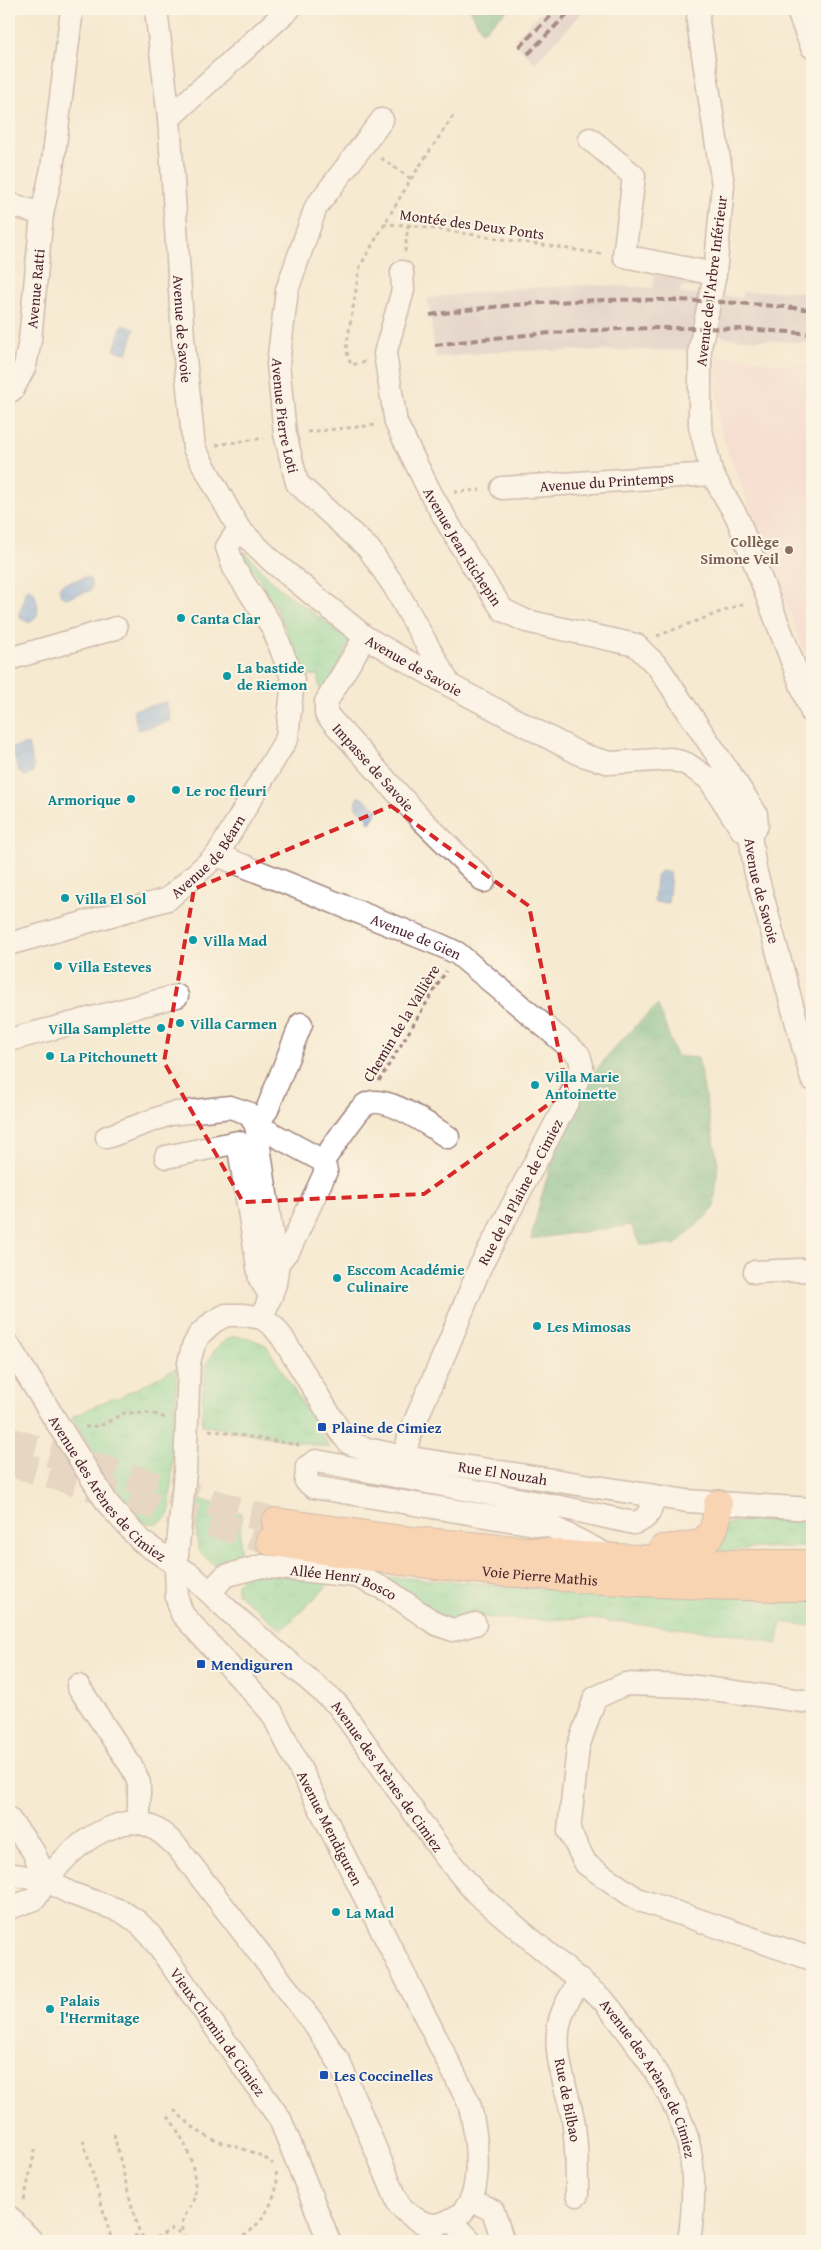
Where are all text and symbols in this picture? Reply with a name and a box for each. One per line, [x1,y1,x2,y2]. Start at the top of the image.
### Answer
street label: Avenue de l'Arbre Inférieur [690,194,732,368]
street label: Montée des Deux Ponts [398,203,546,245]
street label: Avenue Ratti [21,248,49,329]
street label: Avenue de Savoie [169,274,198,384]
street label: Avenue Pierre Loti [267,357,305,475]
street label: Avenue du Printemps [539,466,675,496]
street label: Avenue Jean Richepin [419,484,508,610]
place label: Collège Simone Veil [700,531,779,569]
marker: Collège Simone Veil [783,544,795,556]
place label: Canta Clar [191,608,261,629]
marker: Canta Clar [175,612,187,624]
street label: Avenue de Savoie [362,629,466,701]
place label: La bastide de Riemon [237,657,307,695]
marker: La bastide de Riemon [221,670,233,682]
street label: Impasse de Savoie [328,718,419,816]
place label: Le roc fleuri [186,780,267,801]
marker: Le roc fleuri [170,784,182,796]
place label: Armorique [48,789,121,810]
marker: Armorique [125,793,137,805]
street label: Avenue de Béarn [166,810,250,903]
street label: Avenue de Savoie [740,836,785,946]
place label: Villa El Sol [75,888,147,909]
marker: Villa El Sol [59,892,71,904]
street label: Avenue de Gien [368,908,466,964]
place label: Villa Mad [203,930,268,951]
marker: Villa Mad [187,934,199,946]
place label: Villa Esteves [68,956,152,977]
marker: Villa Esteves [52,960,64,972]
street label: Chemin de la Vallière [358,960,444,1086]
place label: Villa Carmen [190,1013,277,1034]
marker: Villa Carmen [174,1017,186,1029]
place label: Villa Samplette [48,1018,151,1039]
marker: Villa Samplette [155,1022,167,1034]
place label: La Pitchounett [60,1046,158,1067]
marker: La Pitchounett [44,1050,56,1062]
place label: Villa Marie Antoinette [545,1066,620,1104]
marker: Villa Marie Antoinette [529,1079,541,1091]
street label: Rue de la Plaine de Cimiez [472,1115,568,1269]
place label: Esccom Académie Culinaire [347,1259,465,1297]
marker: Esccom Académie Culinaire [331,1272,343,1284]
place label: Les Mimosas [547,1316,631,1337]
marker: Les Mimosas [531,1320,543,1332]
street label: Avenue des Arènes de Cimiez [44,1411,171,1566]
place label: Plaine de Cimiez [332,1417,442,1438]
marker: Plaine de Cimiez [316,1421,328,1433]
street label: Rue El Nouzah [457,1455,549,1490]
street label: Allée Henri Bosco [289,1559,402,1605]
street label: Voie Pierre Mathis [481,1559,599,1590]
place label: Mendiguren [211,1654,293,1675]
marker: Mendiguren [195,1658,207,1670]
street label: Avenue des Arènes de Cimiez [328,1694,449,1856]
street label: Avenue Mendiguren [292,1767,368,1890]
place label: La Mad [346,1902,394,1923]
marker: La Mad [330,1906,342,1918]
street label: Vieux Chemin de Cimiez [166,1963,271,2100]
place label: Palais l'Hermitage [60,1990,140,2028]
street label: Avenue des Arènes de Cimiez [595,1994,702,2160]
marker: Palais l'Hermitage [44,2003,56,2015]
street label: Rue de Bilbao [550,2056,586,2144]
place label: Les Coccinelles [334,2065,433,2086]
marker: Les Coccinelles [318,2069,330,2081]

